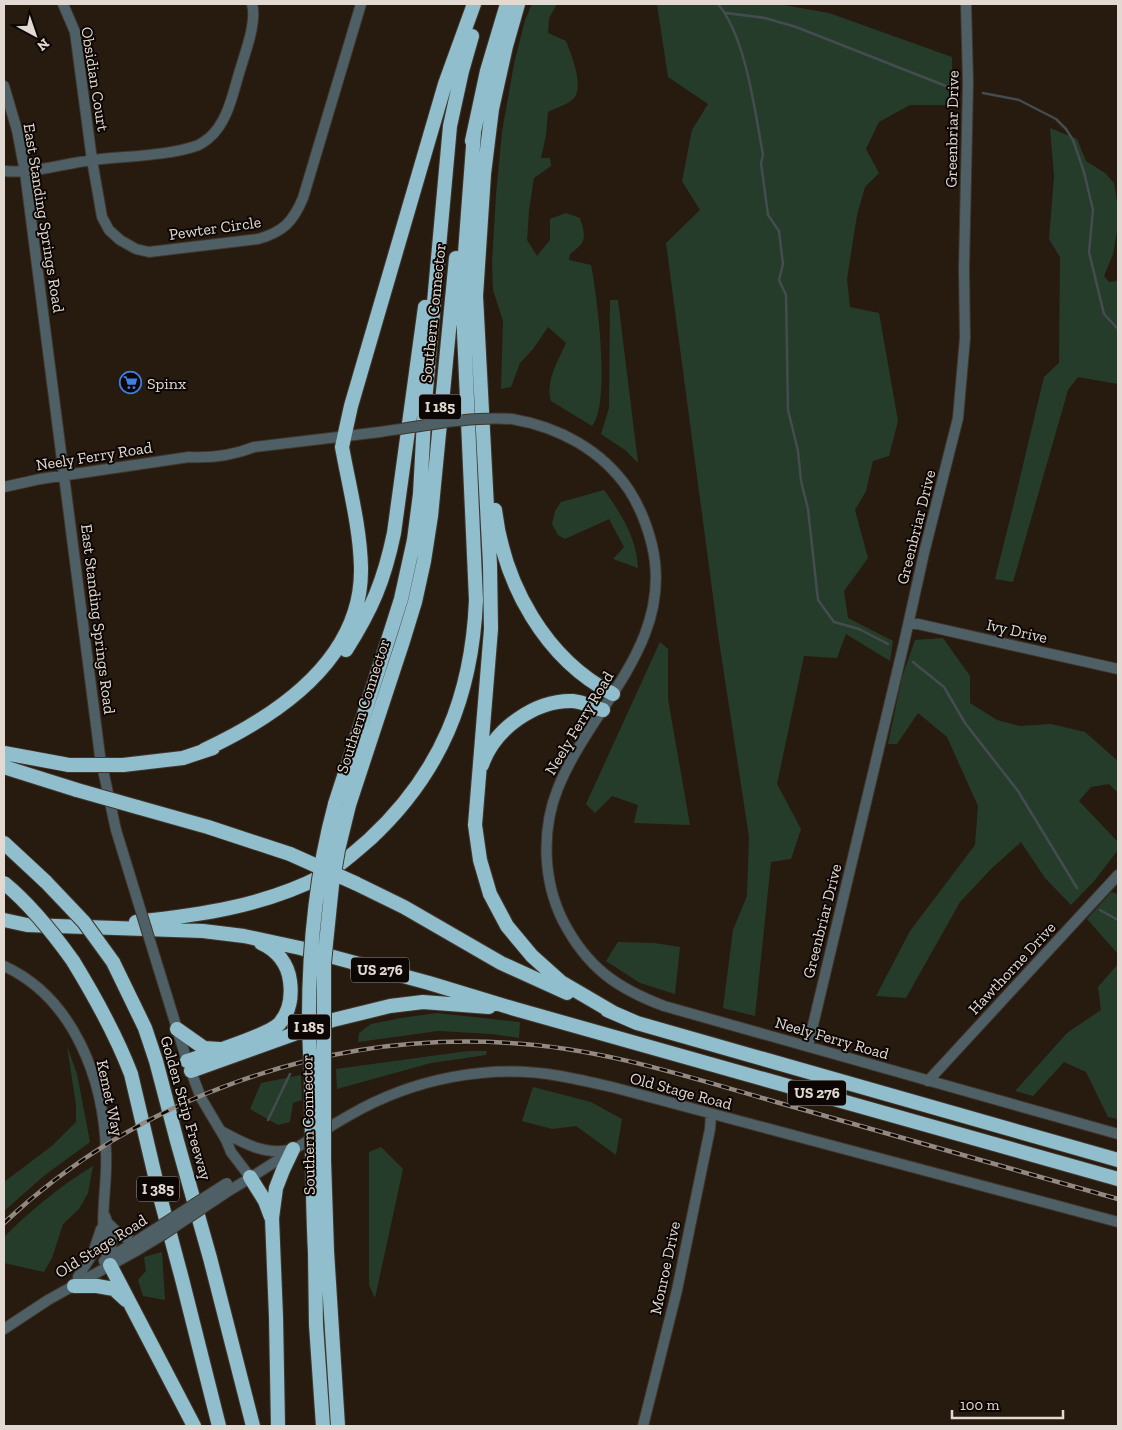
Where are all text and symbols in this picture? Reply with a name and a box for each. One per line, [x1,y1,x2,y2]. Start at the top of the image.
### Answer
north arrow [10,10,60,60]
street label: Obsidian Court [77,25,113,133]
text: N [33,35,53,55]
street label: Greenbriar Drive [941,70,963,188]
street label: East Standing Springs Road [20,122,68,314]
street label: Pewter Circle [168,212,262,244]
street label: Southern Connector [416,242,450,384]
supermarket icon: Spinx [119,371,143,395]
place label: Spinx [147,374,186,393]
road number: I 185 [419,394,461,420]
street label: Neely Ferry Road [35,437,154,475]
street label: Greenbriar Drive [893,468,939,586]
street label: East Standing Springs Road [77,523,119,715]
street label: Ivy Drive [985,615,1049,647]
street label: Southern Connector [332,636,394,776]
street label: Neely Ferry Road [541,668,617,778]
street label: Greenbriar Drive [799,862,845,980]
street label: Hawthorne Drive [964,918,1060,1018]
road number: US 276 [351,958,409,982]
street label: Neely Ferry Road [773,1013,891,1063]
road number: I 185 [288,1014,330,1040]
street label: Golden Strip Freeway [156,1034,216,1183]
street label: Southern Connector [297,1054,319,1195]
street label: Kemet Way [93,1058,128,1139]
street label: Old Stage Road [628,1068,734,1114]
road number: US 276 [788,1080,846,1106]
road number: I 385 [137,1176,179,1202]
street label: Old Stage Road [52,1210,151,1282]
street label: Monroe Drive [646,1220,684,1316]
scale bar [952,1388,1063,1420]
text: 100 m [960,1396,999,1414]

